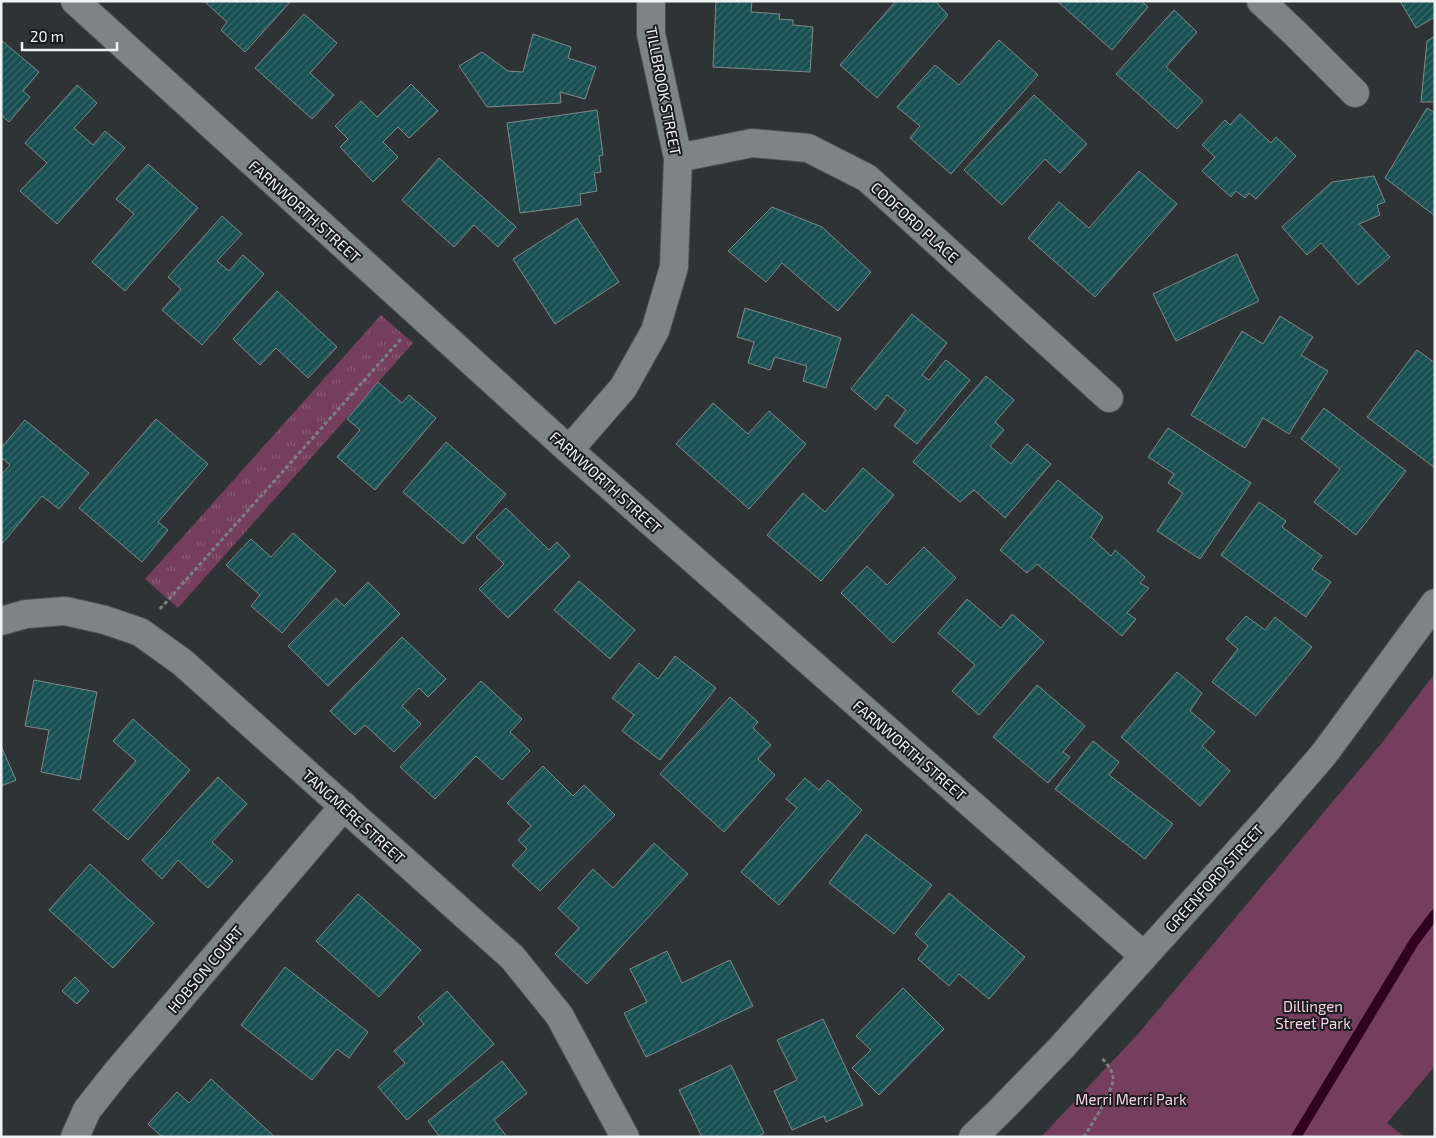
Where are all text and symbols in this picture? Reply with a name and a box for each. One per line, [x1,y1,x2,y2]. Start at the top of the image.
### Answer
scale bar [22,20,118,52]
street label: TILLBROOK STREET [643,25,685,157]
text: 20 m [30,27,64,45]
street label: FARNWORTH STREET [246,156,365,266]
street label: CODFORD PLACE [867,178,963,266]
street label: FARNWORTH STREET [547,427,666,537]
street label: FARNWORTH STREET [850,696,970,804]
street label: TANGMERE STREET [299,765,409,867]
street label: GREENFORD STREET [1161,820,1267,936]
street label: HOBSON COURT [163,922,247,1016]
park label: Dillingen Street Park [1275,997,1351,1032]
park label: Merri Merri Park [1075,1090,1187,1108]

